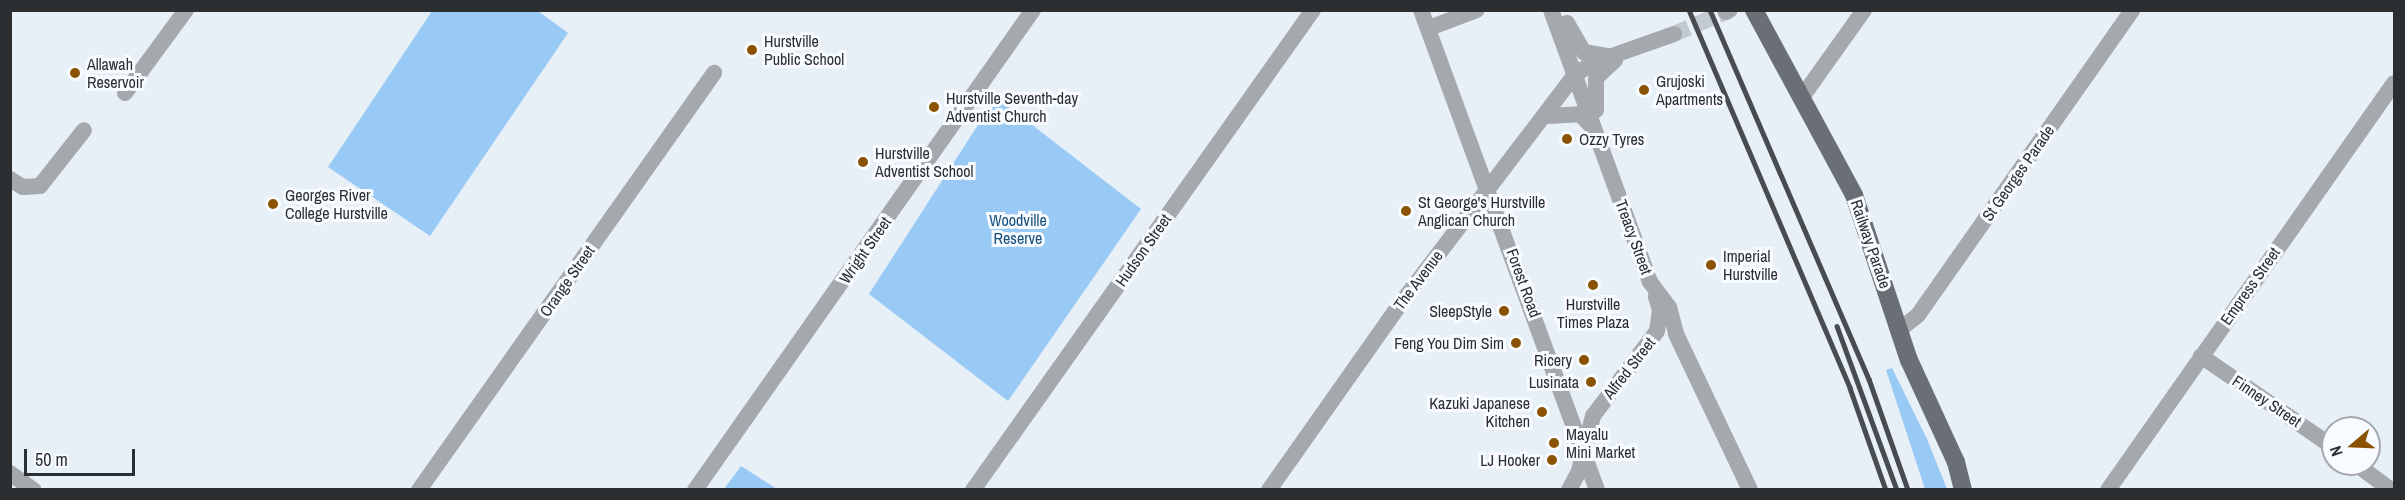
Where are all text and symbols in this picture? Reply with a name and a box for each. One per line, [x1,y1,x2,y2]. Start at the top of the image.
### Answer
place label: Hurstville Public School [764,31,844,69]
marker: Hurstville Public School [745,43,759,57]
place label: Allawah Reservoir [87,54,144,92]
marker: Allawah Reservoir [68,66,82,80]
place label: Grujoski Apartments [1656,71,1723,109]
marker: Grujoski Apartments [1637,83,1651,97]
place label: Hurstville Seventh-day Adventist Church [946,88,1078,126]
marker: Hurstville Seventh-day Adventist Church [927,100,941,114]
street label: St Georges Parade [1978,121,2058,225]
place label: Ozzy Tyres [1579,129,1645,149]
marker: Ozzy Tyres [1560,132,1574,146]
place label: Hurstville Adventist School [875,143,973,181]
marker: Hurstville Adventist School [856,155,870,169]
place label: Georges River College Hurstville [285,185,388,223]
place label: St George's Hurstville Anglican Church [1418,192,1545,230]
marker: Georges River College Hurstville [266,197,280,211]
street label: Treacy Street [1612,197,1656,277]
street label: Railway Parade [1847,197,1895,291]
marker: St George's Hurstville Anglican Church [1399,204,1413,218]
park label: Woodville Reserve [989,210,1047,248]
street label: Hudson Street [1111,210,1175,290]
street label: Wright Street [835,213,895,287]
street label: Orange Street [536,242,598,320]
street label: Empress Street [2216,243,2284,329]
street label: The Avenue [1389,246,1447,314]
street label: Forest Road [1503,246,1545,320]
place label: Imperial Hurstville [1723,246,1778,284]
marker: Imperial Hurstville [1704,258,1718,272]
marker: Hurstville Times Plaza [1586,278,1600,292]
place label: Hurstville Times Plaza [1557,294,1629,332]
place label: SleepStyle [1429,301,1492,321]
marker: SleepStyle [1497,304,1511,318]
place label: Feng You Dim Sim [1394,333,1504,353]
street label: Alfred Street [1599,333,1659,403]
marker: Feng You Dim Sim [1509,336,1523,350]
place label: Ricery [1534,350,1572,370]
marker: Ricery [1577,353,1591,367]
street label: Finney Street [2229,371,2305,431]
place label: Lusinata [1529,372,1579,392]
marker: Lusinata [1584,375,1598,389]
place label: Kazuki Japanese Kitchen [1429,393,1530,431]
marker: Kazuki Japanese Kitchen [1535,405,1549,419]
north arrow [2321,416,2381,476]
place label: Mayalu Mini Market [1566,424,1635,462]
marker: Mayalu Mini Market [1547,436,1561,450]
scale bar [27,437,138,475]
text: N [2324,443,2348,459]
text: 50 m [35,447,68,472]
place label: LJ Hooker [1480,450,1540,470]
marker: LJ Hooker [1545,453,1559,467]

